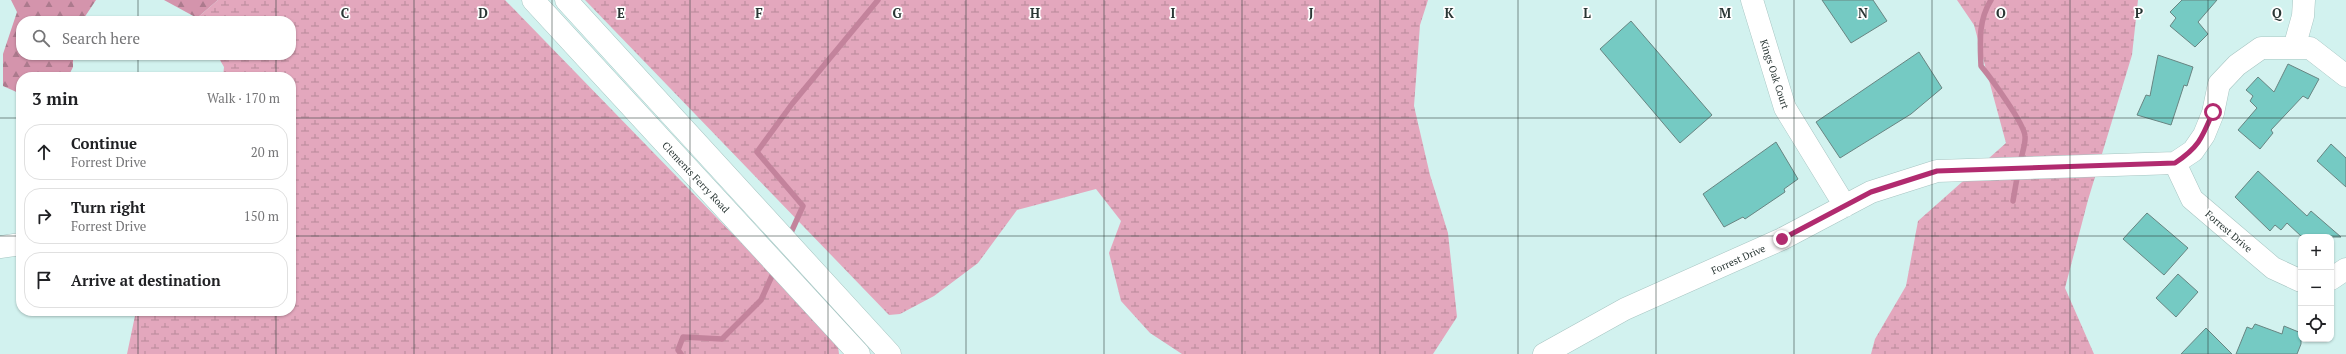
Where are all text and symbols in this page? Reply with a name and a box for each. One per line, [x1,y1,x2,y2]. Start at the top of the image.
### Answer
text: C [341,4,349,22]
text: D [478,4,488,22]
text: E [617,4,625,22]
text: F [755,4,763,22]
text: G [892,4,902,22]
text: H [1030,4,1040,22]
text: I [1171,4,1176,22]
text: J [1309,4,1314,22]
text: K [1444,4,1454,22]
text: L [1583,4,1591,22]
text: M [1719,4,1731,22]
text: N [1858,4,1868,22]
text: O [1996,4,2006,22]
text: P [2135,4,2143,22]
text: Q [2272,4,2283,22]
search box [16,16,296,60]
icon: search [30,27,52,49]
text: Search here [62,28,140,48]
street label: Kings Oak Court [1757,38,1792,111]
text: 3 min [32,87,79,110]
text: Walk · 170 m [207,89,280,107]
route start [2204,103,2222,121]
text: Continue [71,133,137,153]
street label: Clements Ferry Road [659,139,732,216]
icon: ahead [33,141,55,163]
text: 20 m [251,143,279,161]
text: Forrest Drive [71,153,146,171]
text: Turn right [71,197,146,217]
icon: right [33,205,55,227]
text: 150 m [244,207,279,225]
street label: Forrest Drive [2203,207,2255,255]
text: Forrest Drive [71,217,146,235]
route end [1773,230,1791,248]
map controls [2298,234,2334,342]
button: + [2298,234,2334,270]
street label: Forrest Drive [1709,242,1767,277]
icon: arrive [33,269,55,291]
text: Arrive at destination [71,270,221,290]
button: − [2298,270,2334,306]
button: locate [2298,306,2334,342]

